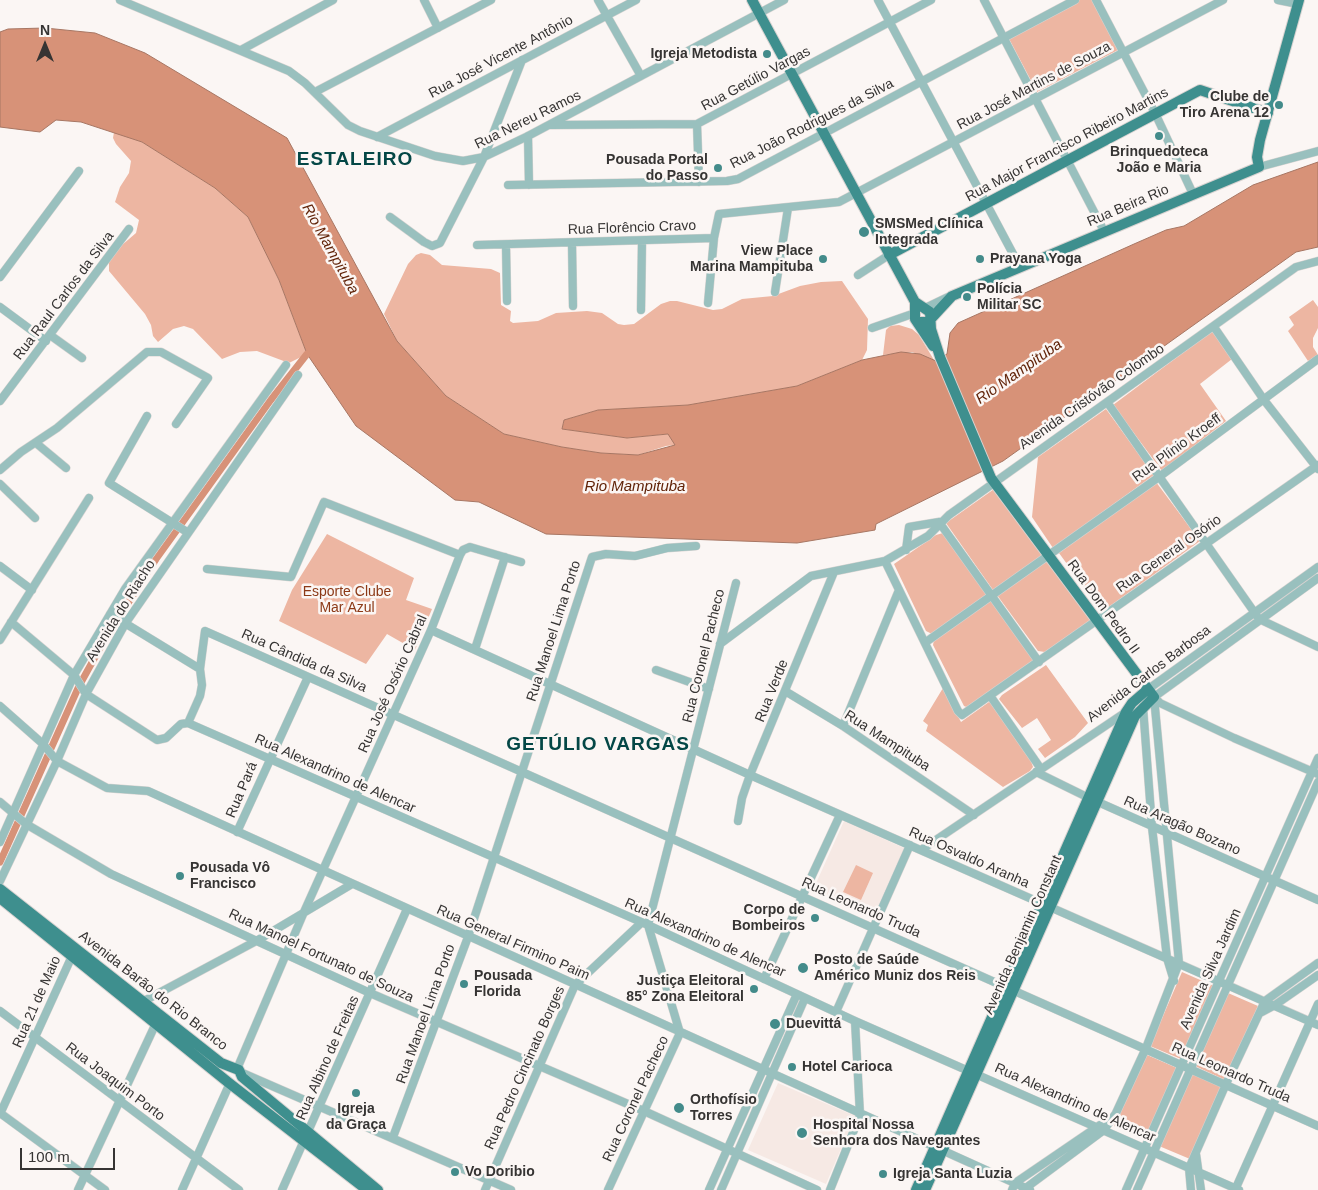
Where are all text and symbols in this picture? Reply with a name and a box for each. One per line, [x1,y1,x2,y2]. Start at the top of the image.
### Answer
street label: Rua José Vicente Antônio [426,12,576,102]
north arrow [20,20,70,70]
text: N [40,22,50,38]
street label: Rua José Martins de Souza [954,38,1114,134]
street label: Rua Getúlio Vargas [699,43,813,115]
place label: Igreja Metodista [650,46,757,62]
marker: Igreja Metodista [761,48,773,60]
street label: Rua João Rodrigues da Silva [727,75,897,173]
street label: Rua Major Francisco Ribeiro Martins [963,84,1171,206]
street label: Rua Nereu Ramos [472,87,584,153]
place label: Clube de Tiro Arena 12 [1180,89,1269,121]
marker: Clube de Tiro Arena 12 [1273,99,1285,111]
marker: Brinquedoteca João e Maria [1153,130,1165,142]
place label: Brinquedoteca João e Maria [1110,144,1208,176]
district label: ESTALEIRO [296,149,414,171]
place label: Pousada Portal do Passo [606,152,708,184]
marker: Pousada Portal do Passo [712,162,724,174]
street label: Rua Beira Rio [1085,181,1171,231]
water label: Rio Mampituba [298,201,362,297]
place label: SMSMed Clínica Integrada [875,216,983,248]
street label: Rua Florêncio Cravo [568,217,696,239]
marker: SMSMed Clínica Integrada [857,225,871,239]
street label: Rua Raul Carlos da Silva [10,228,118,364]
place label: View Place Marina Mampituba [690,243,813,276]
place label: Prayana Yoga [990,251,1082,267]
marker: View Place Marina Mampituba [817,253,829,265]
marker: Prayana Yoga [974,253,986,265]
place label: Polícia Militar SC [977,281,1042,314]
marker: Polícia Militar SC [961,291,973,303]
water label: Rio Mampituba [973,336,1065,408]
street label: Avenida Cristóvão Colombo [1016,340,1168,454]
street label: Rua Plínio Kroeff [1129,410,1225,486]
water label: Rio Mampituba [585,478,685,496]
street label: Rua General Osório [1113,511,1225,597]
street label: Avenida do Riacho [83,557,159,665]
street label: Rua Dom Pedro II [1063,557,1143,657]
street label: Rua Manoel Lima Porto [523,558,585,704]
park label: Esporte Clube Mar Azul [303,584,391,616]
street label: Rua Coronel Pacheco [679,588,729,724]
street label: Rua José Osório Cabral [355,612,431,756]
street label: Avenida Carlos Barbosa [1084,622,1214,726]
street label: Rua Cândida da Silva [239,626,369,696]
street label: Rua Verde [752,657,792,725]
street label: Rua Mampituba [841,707,933,775]
street label: Rua Alexandrino de Alencar [252,731,418,817]
district label: GETÚLIO VARGAS [504,734,692,756]
street label: Rua Pará [223,759,261,821]
street label: Rua Aragão Bozano [1121,793,1243,859]
street label: Rua Osvaldo Aranha [906,824,1032,892]
street label: Avenida Benjamin Constant [980,853,1066,1017]
place label: Pousada Vô Francisco [190,860,270,892]
marker: Pousada Vô Francisco [174,870,186,882]
street label: Rua Leonardo Truda [799,874,923,942]
street label: Rua Alexandrino de Alencar [622,895,788,981]
street label: Rua General Firmino Paim [434,902,592,984]
place label: Corpo de Bombeiros [732,902,805,934]
street label: Rua Manoel Fortunato de Souza [226,906,416,1006]
street label: Avenida Silva Jardim [1177,906,1245,1032]
marker: Corpo de Bombeiros [809,912,821,924]
street label: Avenida Barão do Rio Branco [75,928,231,1054]
street label: Rua Manoel Lima Porto [393,942,459,1086]
place label: Posto de Saúde Américo Muniz dos Reis [814,952,976,984]
street label: Rua 21 de Maio [9,953,65,1051]
marker: Posto de Saúde Américo Muniz dos Reis [796,961,810,975]
place label: Pousada Florida [474,968,532,1000]
place label: Justiça Eleitoral 85° Zona Eleitoral [626,973,744,1006]
marker: Pousada Florida [458,978,470,990]
marker: Justiça Eleitoral 85° Zona Eleitoral [748,983,760,995]
street label: Rua Pedro Cincinato Borges [481,984,569,1152]
street label: Rua Albino de Freitas [293,993,363,1123]
place label: Duevittá [786,1016,841,1032]
marker: Duevittá [768,1017,782,1031]
street label: Rua Coronel Pacheco [599,1033,673,1165]
street label: Rua Joaquim Porto [62,1039,168,1125]
street label: Rua Leonardo Truda [1169,1039,1293,1107]
place label: Hotel Carioca [802,1059,892,1075]
street label: Rua Alexandrino de Alencar [992,1060,1158,1146]
marker: Hotel Carioca [786,1061,798,1073]
marker: Igreja da Graça [350,1087,362,1099]
place label: Orthofísio Torres [690,1092,757,1124]
place label: Igreja da Graça [326,1101,386,1134]
marker: Orthofísio Torres [672,1101,686,1115]
place label: Hospital Nossa Senhora dos Navegantes [813,1117,980,1150]
marker: Hospital Nossa Senhora dos Navegantes [795,1126,809,1140]
scale bar [22,1138,118,1170]
text: 100 m [28,1148,70,1165]
place label: Vo Doribio [465,1164,535,1180]
marker: Vo Doribio [449,1166,461,1178]
place label: Igreja Santa Luzia [893,1166,1012,1182]
marker: Igreja Santa Luzia [877,1168,889,1180]

